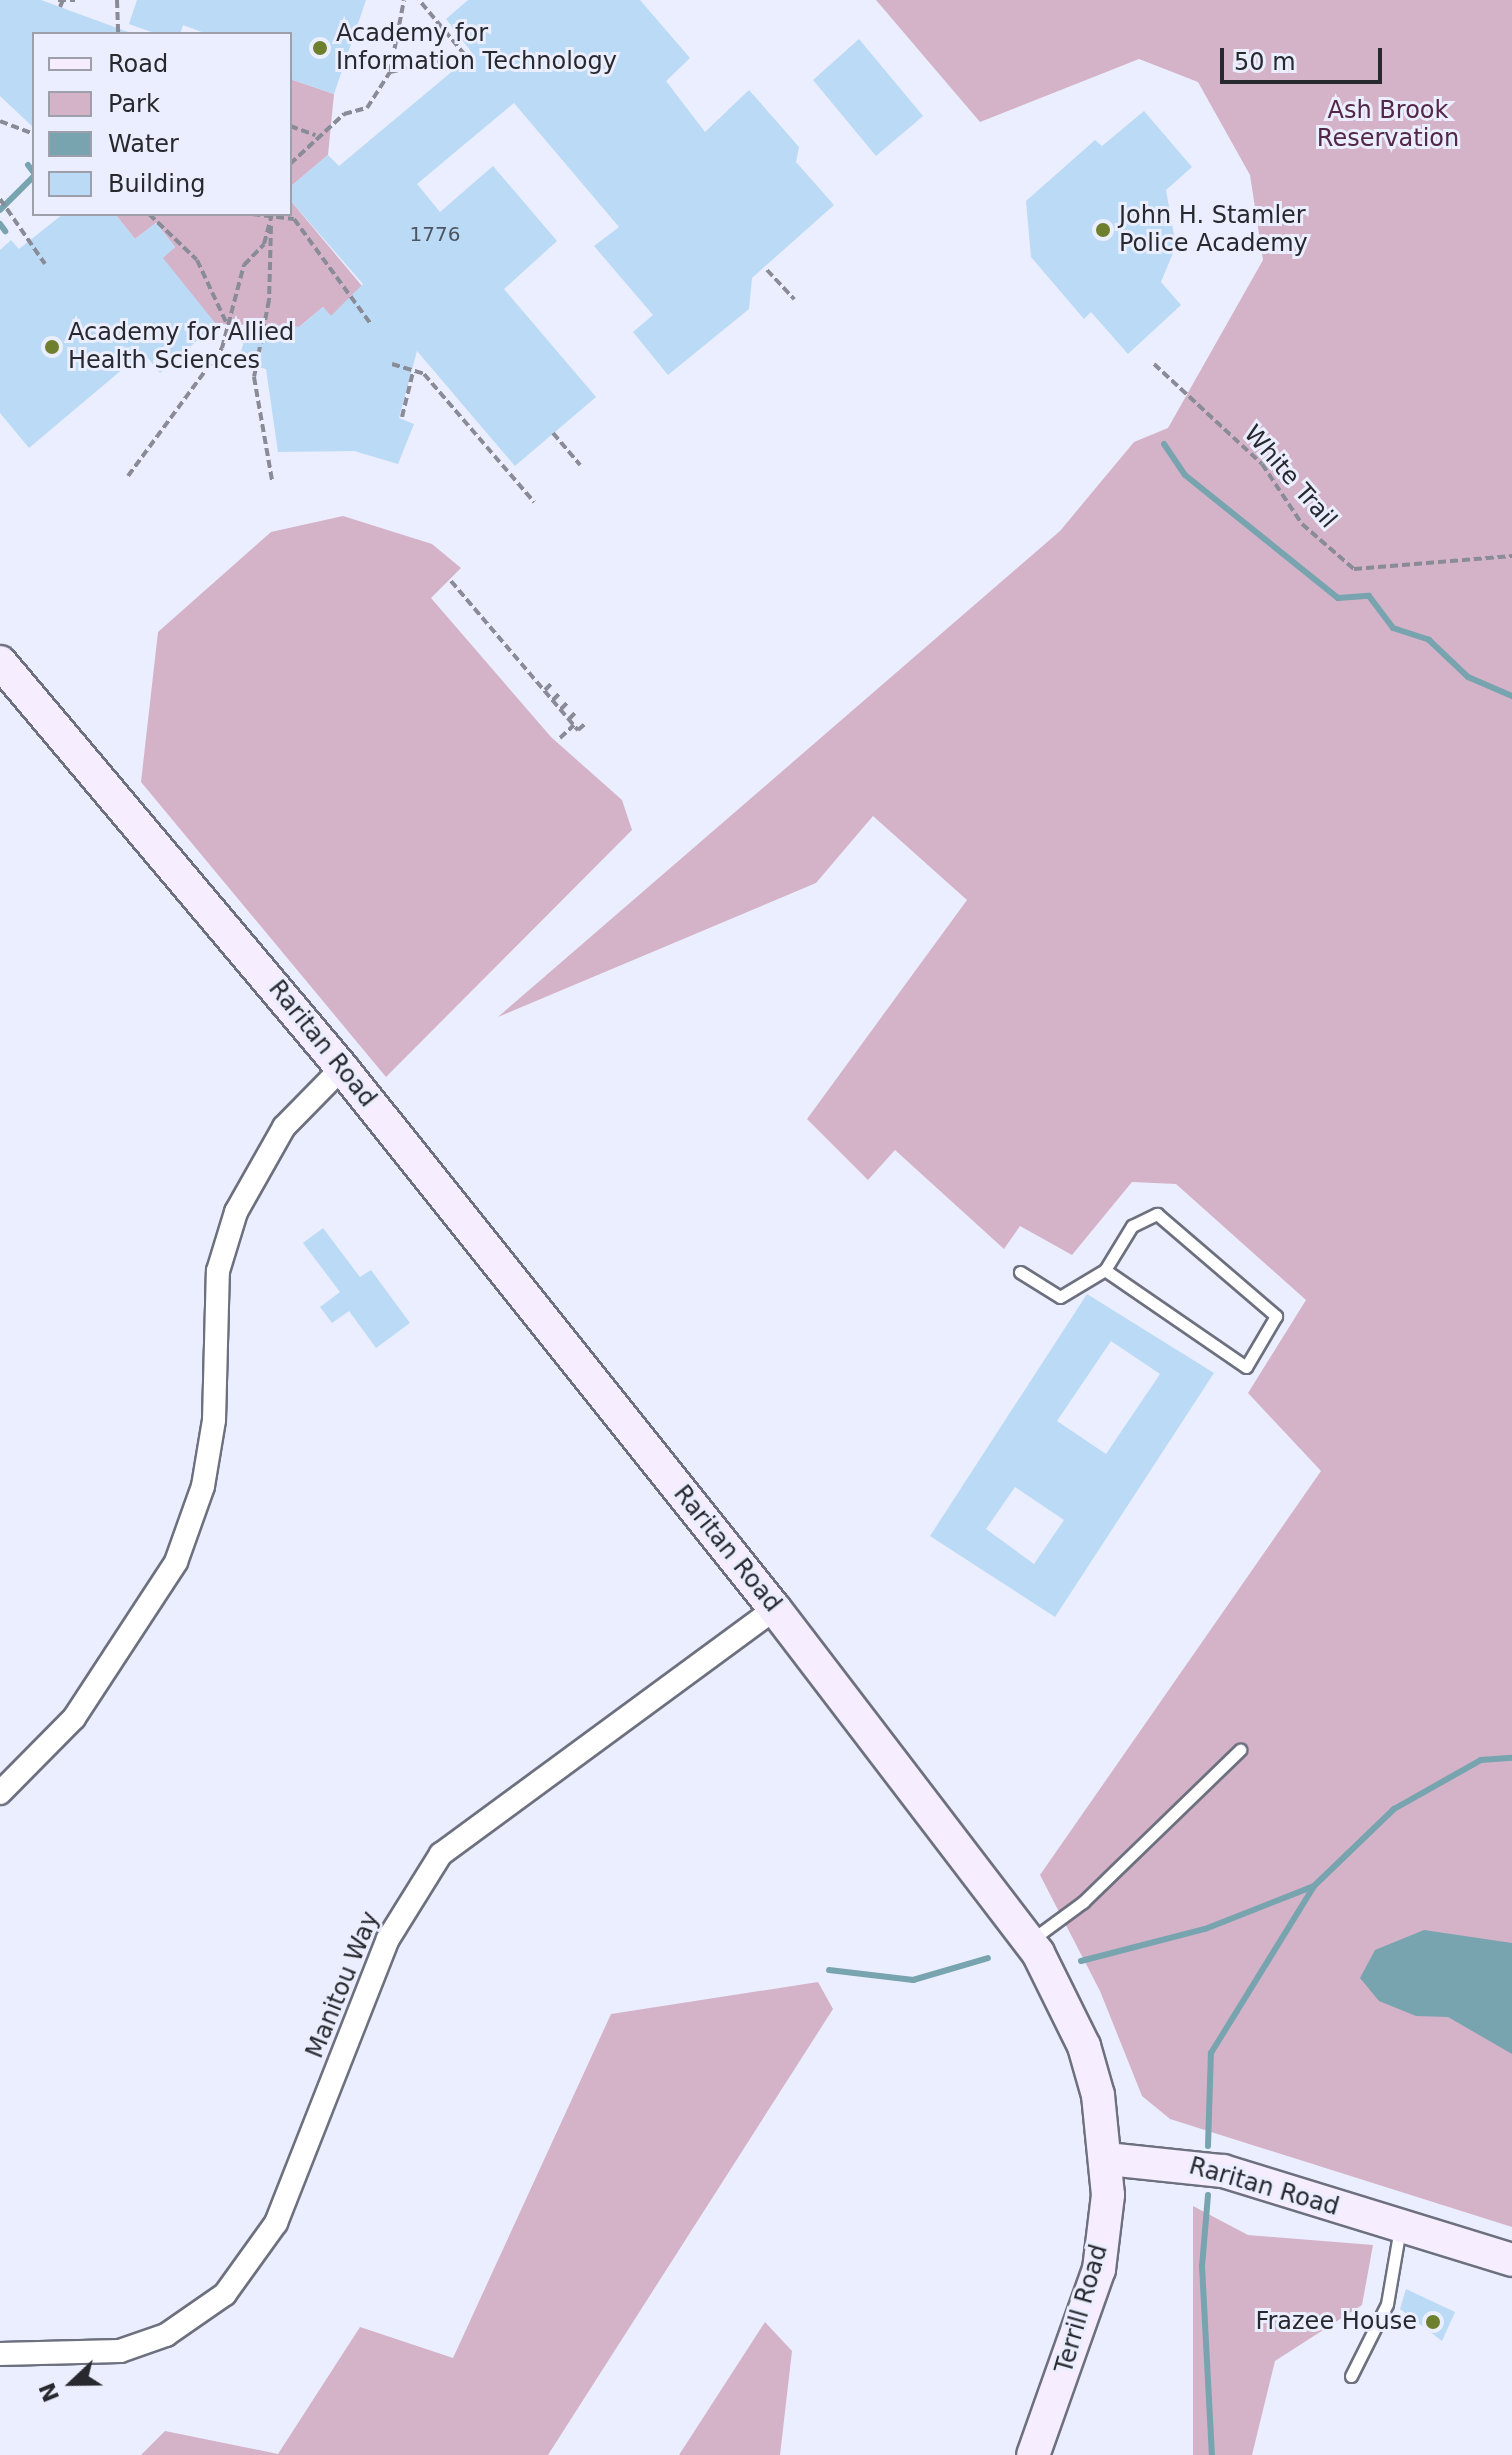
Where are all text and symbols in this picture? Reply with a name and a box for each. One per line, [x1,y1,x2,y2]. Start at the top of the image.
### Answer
place label: Academy for Information Technology [336,20,617,76]
legend [32,32,292,216]
scale bar [1224,32,1386,82]
marker: Academy for Information Technology [311,39,329,57]
text: 50 m [1234,48,1296,76]
text: Road [108,50,168,78]
text: Park [108,90,160,118]
park label: Ash Brook Reservation [1317,97,1459,153]
text: Water [108,130,179,158]
text: Building [108,170,205,198]
place label: John H. Stamler Police Academy [1119,202,1308,258]
marker: John H. Stamler Police Academy [1094,221,1112,239]
house number: 1776 [410,222,460,246]
place label: Academy for Allied Health Sciences [68,319,294,375]
marker: Academy for Allied Health Sciences [43,338,61,356]
street label: White Trail [1238,420,1342,534]
street label: Raritan Road [262,975,382,1113]
street label: Raritan Road [667,1480,787,1618]
street label: Manitou Way [301,1908,385,2062]
street label: Raritan Road [1186,2152,1342,2222]
street label: Terrill Road [1050,2241,1114,2377]
place label: Frazee House [1255,2308,1417,2336]
marker: Frazee House [1424,2313,1442,2331]
north arrow [32,2343,112,2423]
text: N [34,2379,64,2405]

